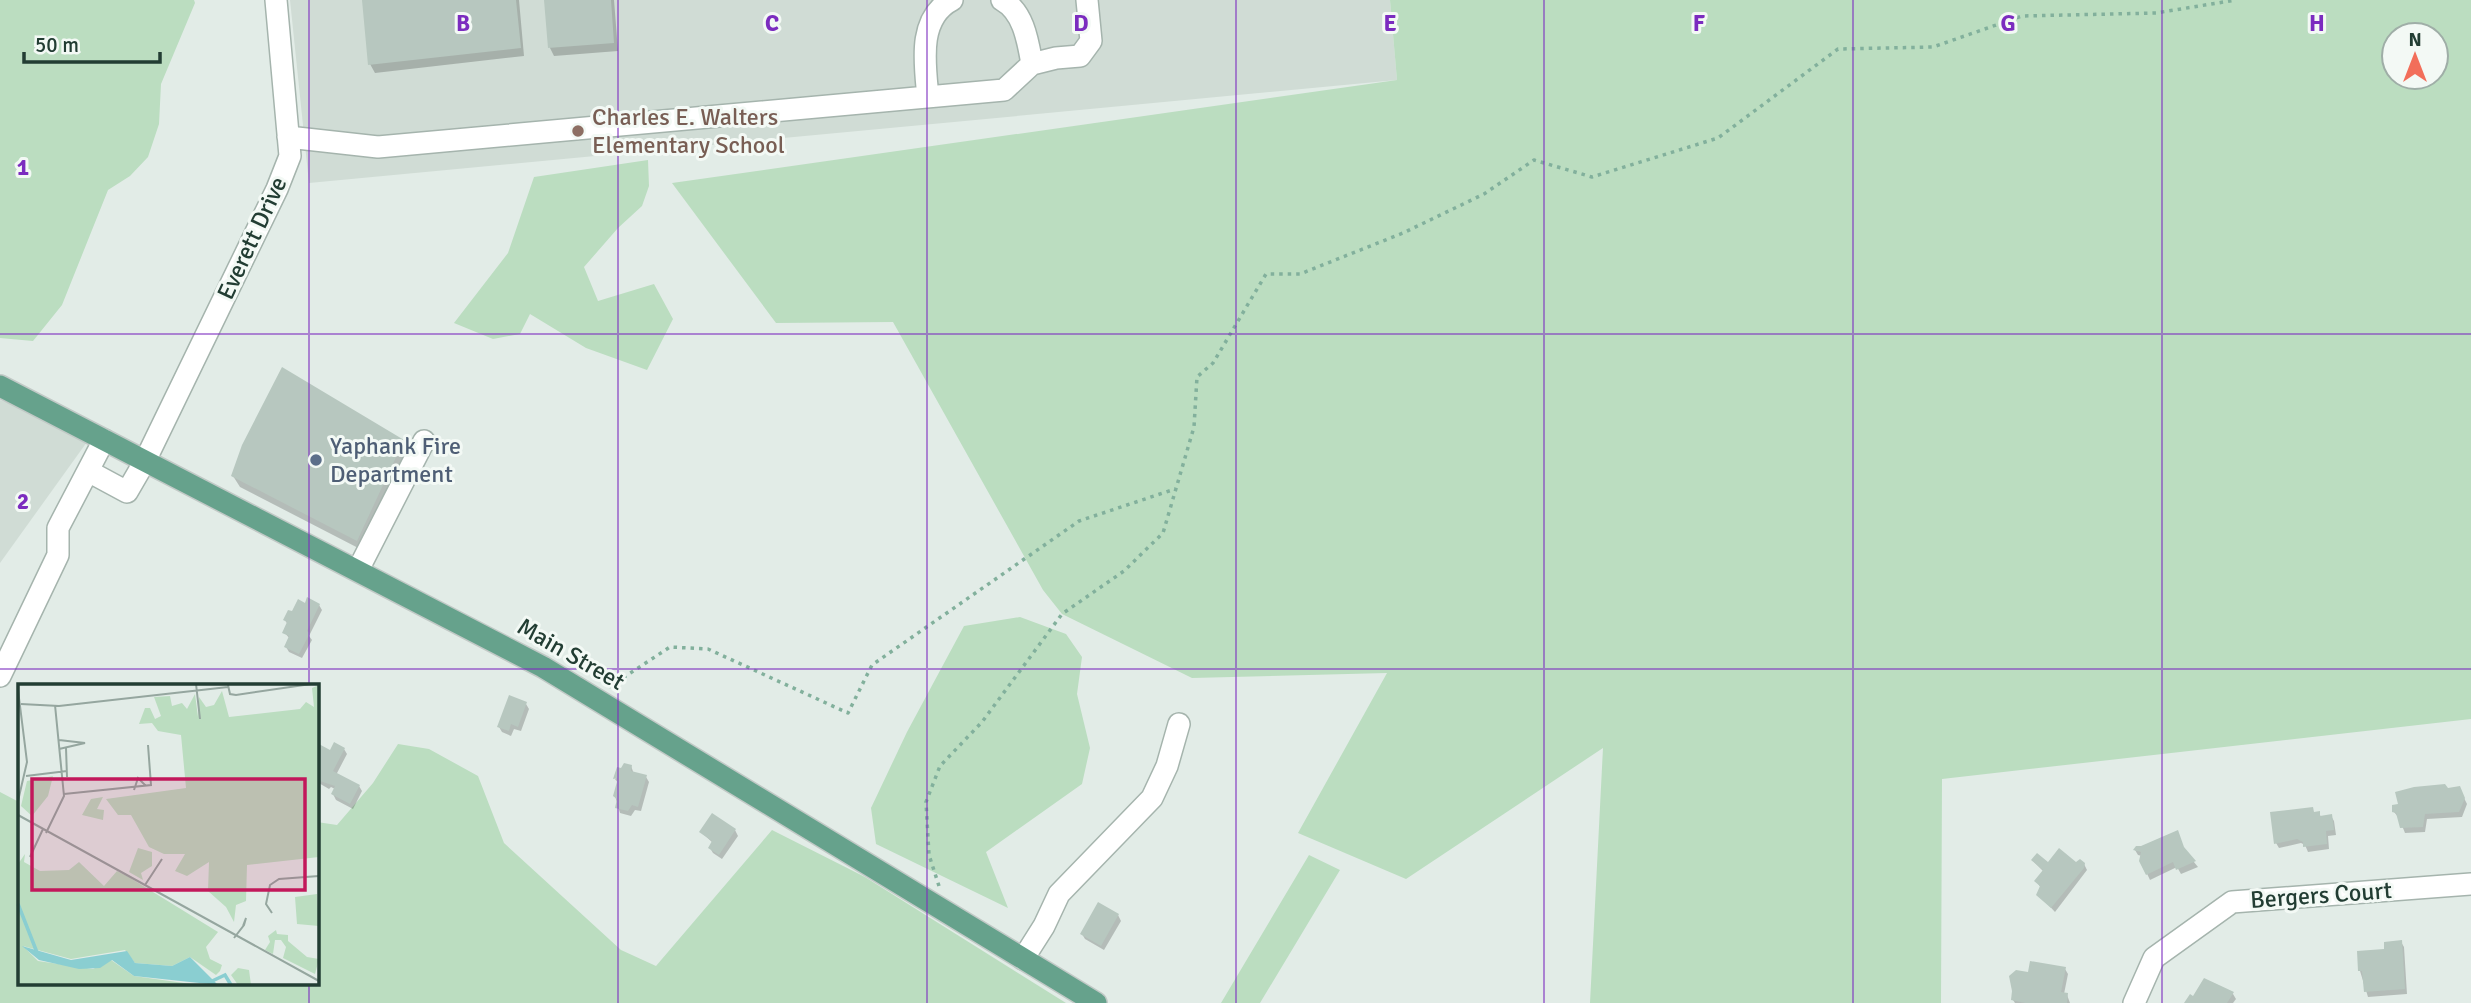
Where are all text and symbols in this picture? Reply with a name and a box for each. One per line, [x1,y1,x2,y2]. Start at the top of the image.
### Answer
text: B [456,9,470,38]
text: C [765,9,779,38]
text: D [1073,9,1089,38]
text: E [1383,9,1397,38]
text: F [1693,9,1705,38]
text: G [2000,9,2016,38]
text: H [2309,9,2325,38]
scale bar [24,21,161,65]
north arrow [2380,21,2450,91]
text: N [2408,28,2422,52]
text: 50 m [35,32,79,58]
place label: Charles E. Walters Elementary School [592,102,785,160]
marker: Charles E. Walters Elementary School [570,123,586,139]
text: 1 [17,153,29,182]
street label: Everett Drive [211,172,293,304]
place label: Yaphank Fire Department [330,431,461,489]
marker: Yaphank Fire Department [308,452,324,468]
text: 2 [17,487,29,516]
street label: Main Street [512,611,630,697]
inset map [18,684,318,986]
street label: Bergers Court [2249,875,2393,915]

